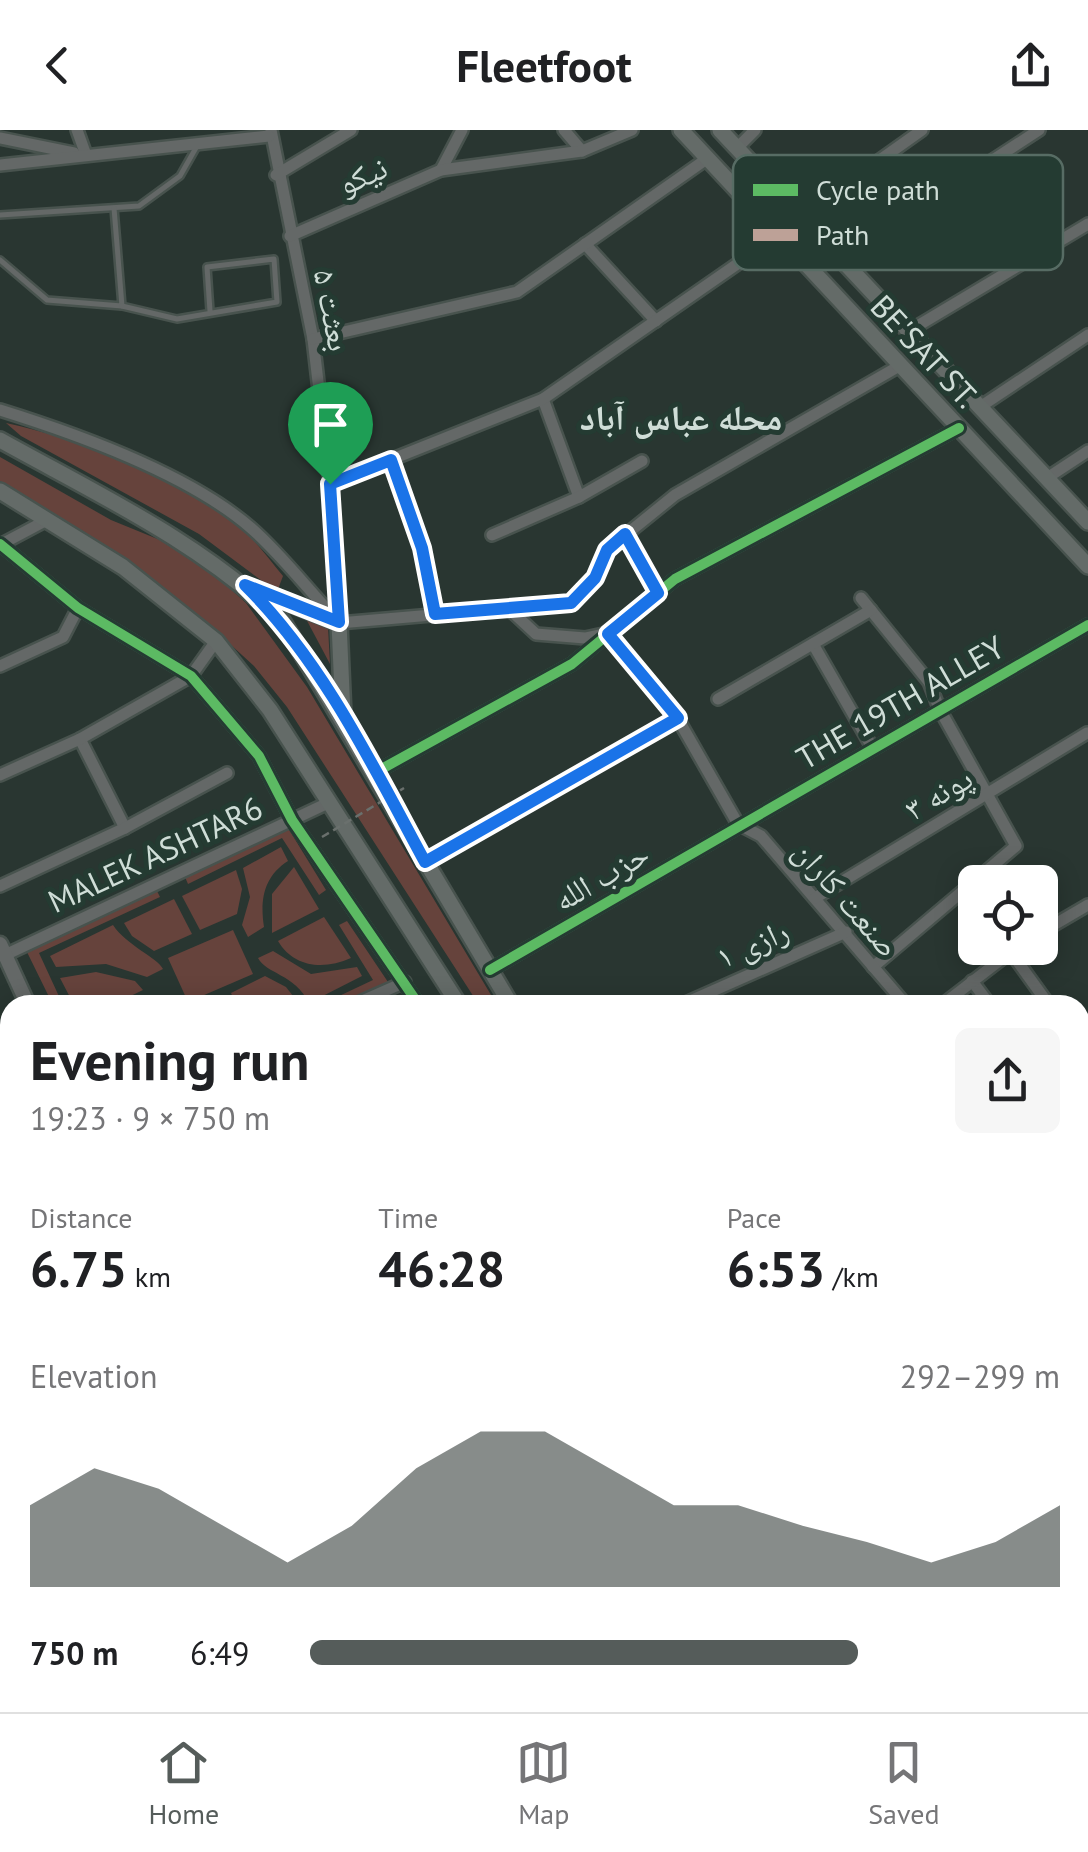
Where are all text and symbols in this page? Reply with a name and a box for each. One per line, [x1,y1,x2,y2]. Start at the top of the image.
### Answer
text: Fleetfoot [456,36,632,94]
icon: back [30,38,85,93]
icon: share [1003,38,1058,93]
street label: نیکو [331,146,393,204]
legend [733,155,1063,270]
text: Cycle path [816,171,940,208]
text: Path [816,216,869,253]
street label: بعثت ۵ [305,265,361,355]
street label: BE'SAT ST. [862,286,988,416]
pin [288,382,373,485]
district label: محله عباس آباد [580,394,782,440]
icon: arrive [303,397,358,452]
street label: THE 19TH ALLEY [788,625,1012,779]
street label: پونه ۳ [896,756,980,830]
street label: MALEK ASHTAR6 [41,786,269,922]
street label: صنعت کاران [784,830,910,966]
street label: حزب الله [546,832,656,920]
map controls [958,865,1058,965]
button: locate [958,865,1058,965]
street label: رازی ۱ [709,909,795,977]
text: Evening run [30,1024,310,1095]
button: share [955,1028,1060,1133]
text: 19:23 · 9 × 750 m [30,1097,270,1139]
text: Distance [30,1199,133,1236]
text: Time [378,1199,438,1236]
text: Pace [727,1199,781,1236]
text: 6.75 [30,1236,127,1301]
text: 46:28 [378,1236,505,1301]
text: 6:53 [727,1236,825,1301]
text: km [127,1258,171,1295]
text: /km [825,1258,879,1295]
text: Elevation [30,1355,157,1397]
text: 292–299 m [900,1355,1060,1397]
text: 750 m [30,1632,118,1674]
text: 6:49 [190,1632,249,1674]
tab: Home [148,1735,219,1832]
tab: Map [516,1735,571,1832]
tab: Saved [868,1735,939,1832]

